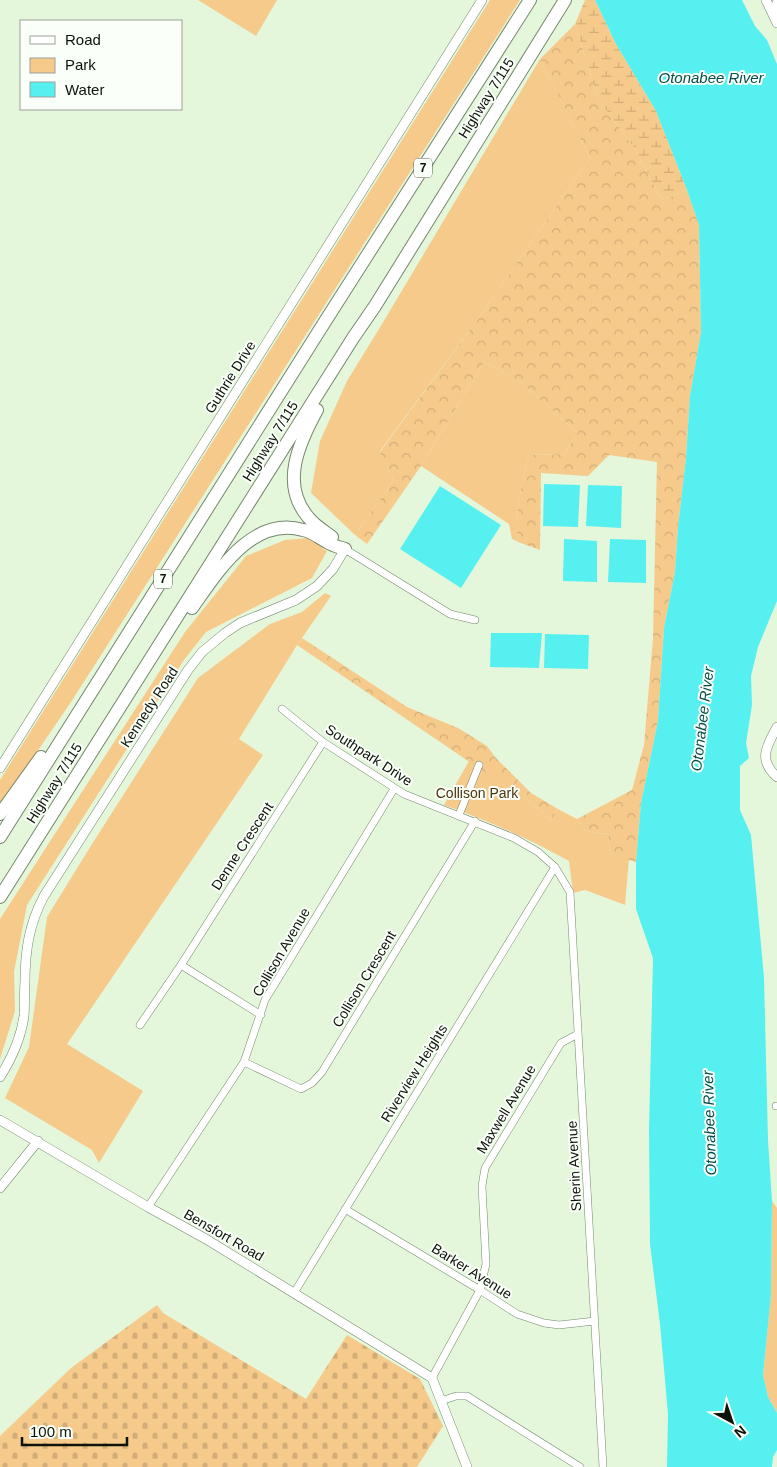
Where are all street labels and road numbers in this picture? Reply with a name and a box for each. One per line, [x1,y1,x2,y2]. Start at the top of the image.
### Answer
street label: Highway 7/115 [455,55,517,141]
road number: 7 [414,158,432,178]
street label: Guthrie Drive [201,338,259,416]
street label: Highway 7/115 [239,398,301,484]
road number: 7 [154,570,172,588]
street label: Kennedy Road [117,664,181,750]
street label: Southpark Drive [323,721,416,789]
street label: Highway 7/115 [23,740,85,826]
street label: Denne Crescent [208,799,276,893]
street label: Collison Avenue [249,904,313,999]
street label: Collison Crescent [329,928,399,1030]
street label: Riverview Heights [378,1021,450,1125]
street label: Maxwell Avenue [473,1061,539,1156]
street label: Sherin Avenue [564,1120,584,1212]
street label: Bensfort Road [181,1206,267,1264]
street label: Barker Avenue [429,1240,515,1302]

